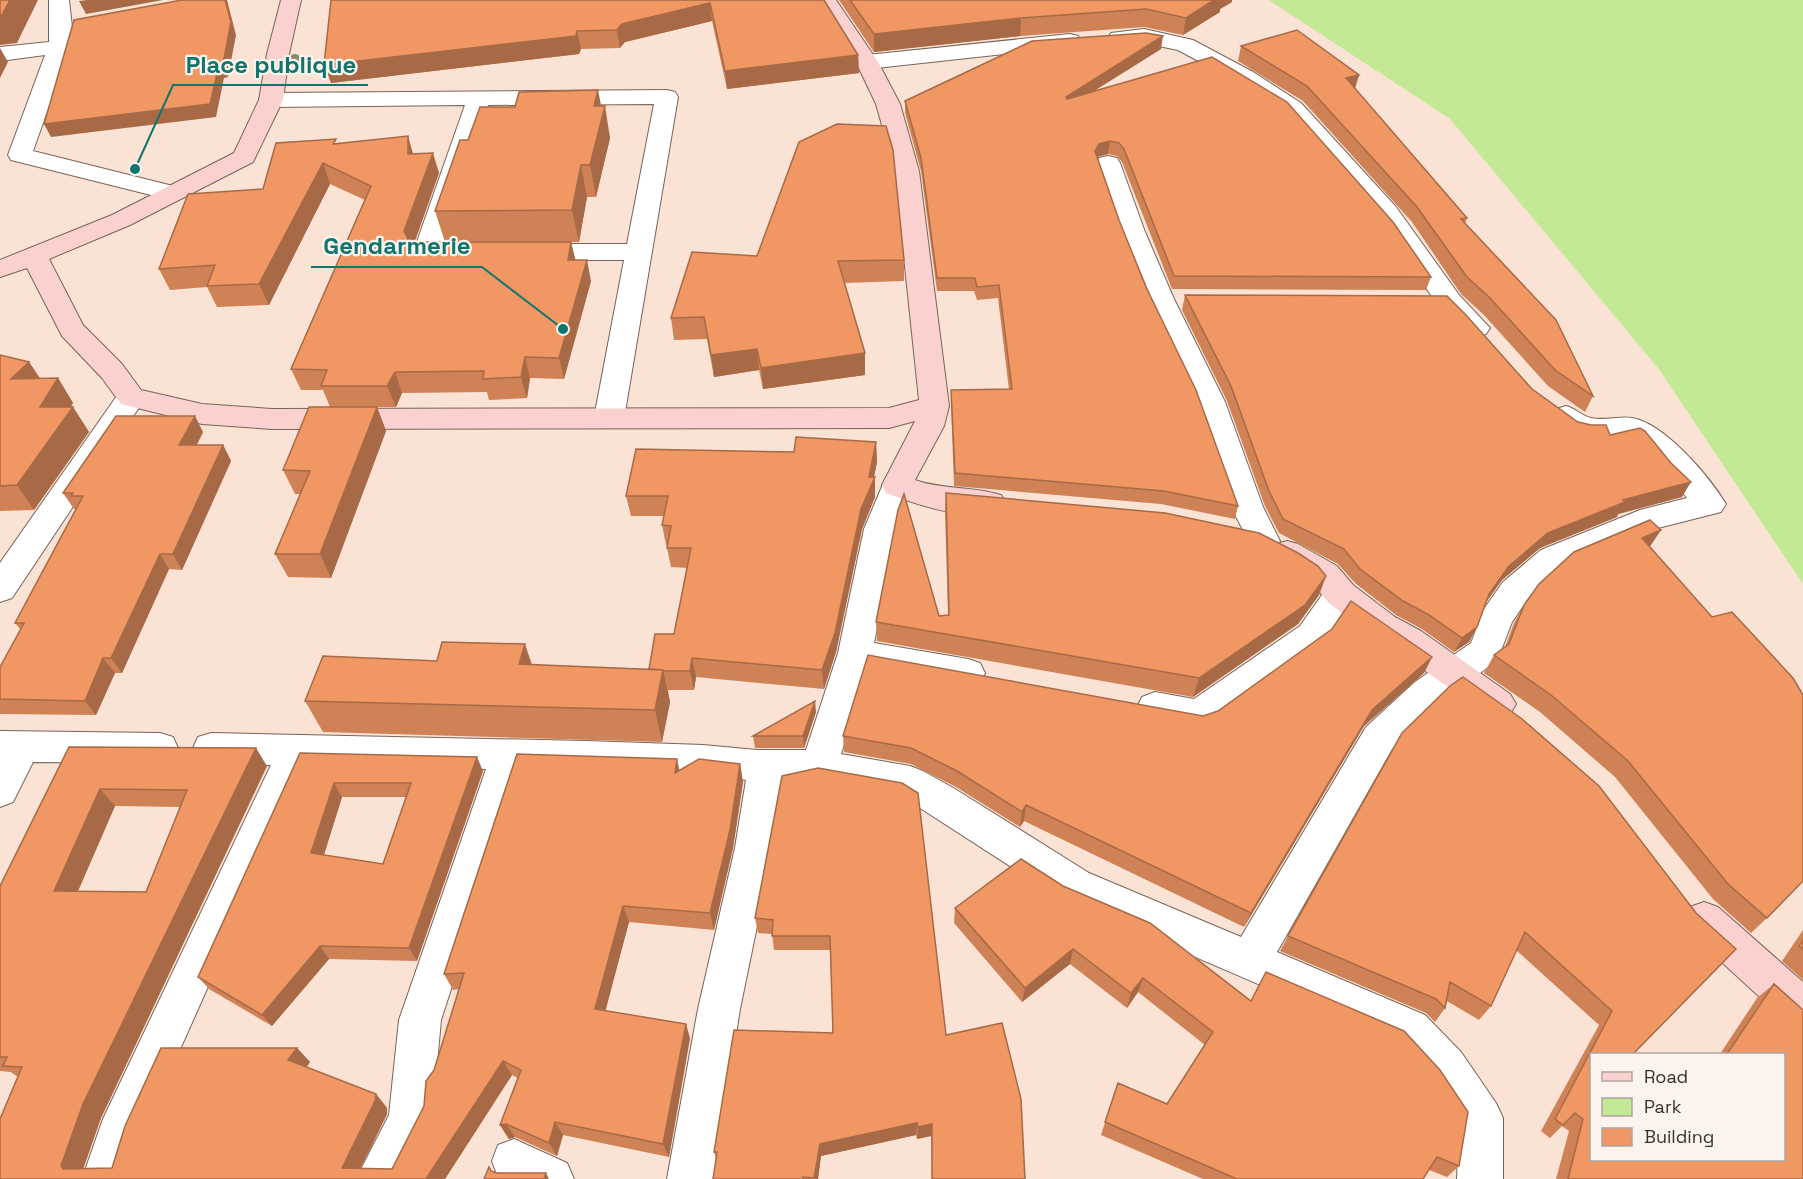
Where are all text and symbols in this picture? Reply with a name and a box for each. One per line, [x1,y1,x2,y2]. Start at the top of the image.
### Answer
callout: Place publique [173,43,368,85]
text: Place publique [186,49,356,80]
callout: Gendarmerie [311,225,482,267]
text: Gendarmerie [323,230,471,261]
legend [1590,1053,1785,1161]
text: Road [1644,1065,1688,1088]
text: Park [1644,1095,1682,1118]
text: Building [1644,1125,1714,1148]

